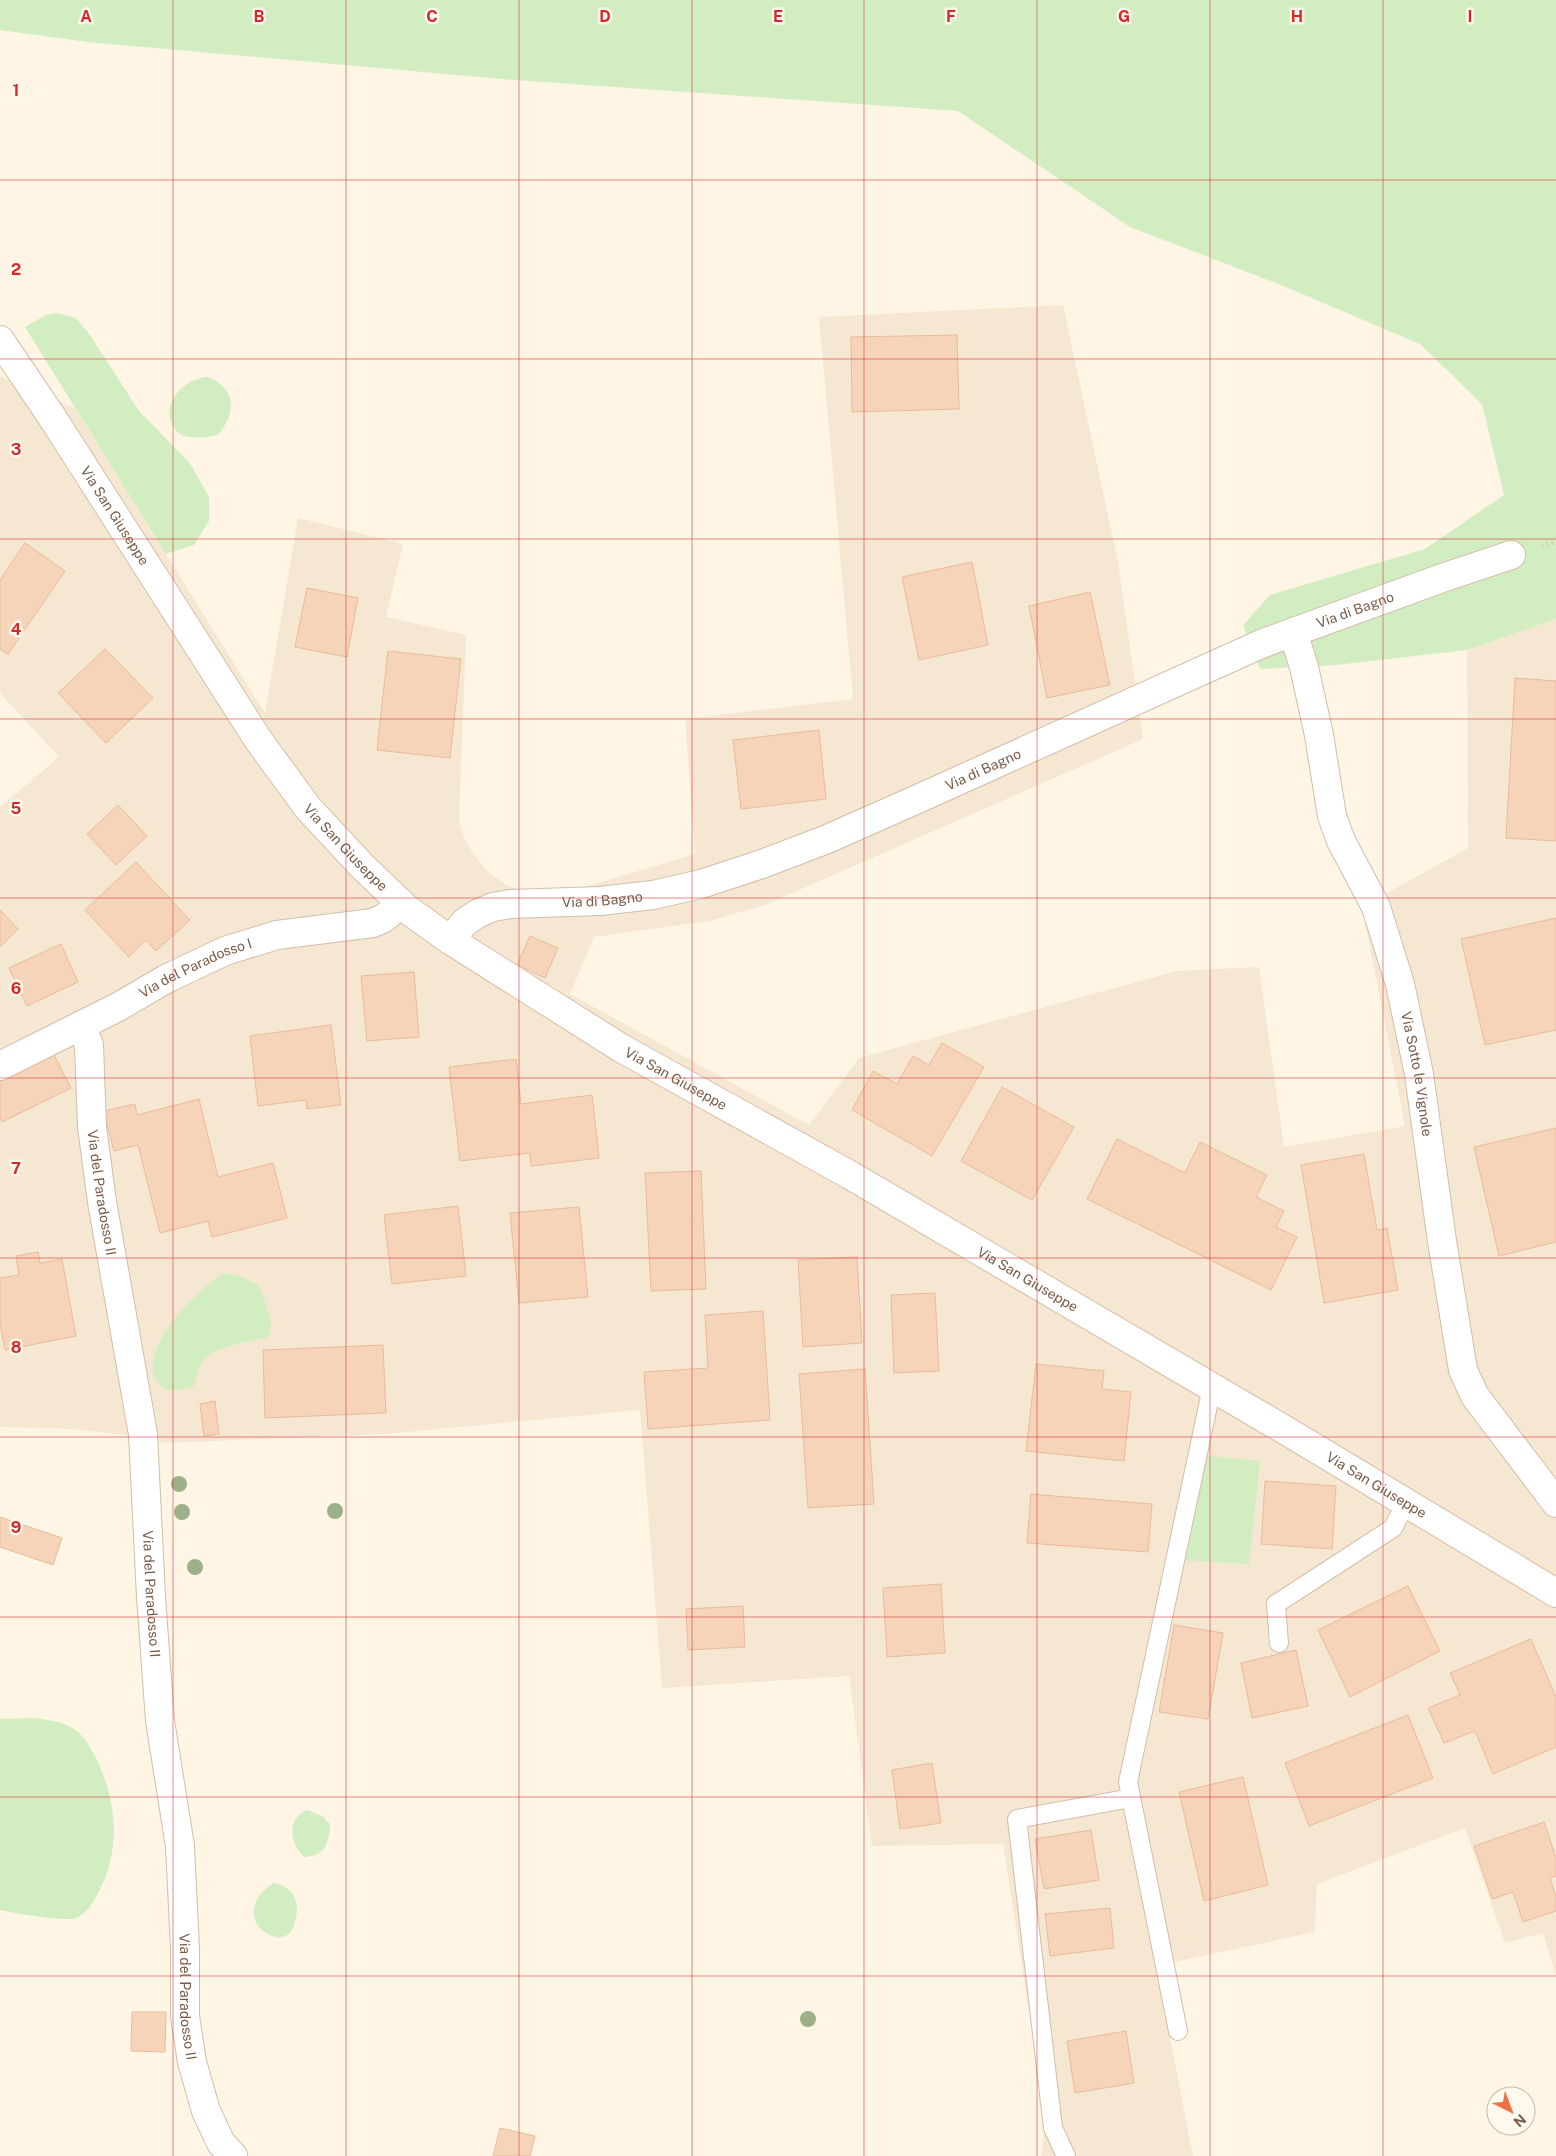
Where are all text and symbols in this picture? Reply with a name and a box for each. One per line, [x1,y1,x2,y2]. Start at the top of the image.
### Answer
text: A [80,7,92,26]
text: B [254,7,265,26]
text: C [426,7,438,26]
text: D [599,7,611,26]
text: E [773,7,783,26]
text: F [946,7,956,26]
text: G [1118,7,1130,26]
text: H [1291,7,1303,26]
text: I [1468,7,1472,26]
text: 1 [13,81,19,100]
text: 2 [11,260,21,279]
text: 3 [11,440,21,459]
street label: Via San Giuseppe [78,463,153,568]
street label: Via di Bagno [1314,588,1396,631]
text: 4 [11,620,22,639]
street label: Via di Bagno [943,745,1023,793]
text: 5 [11,799,22,818]
street label: Via San Giuseppe [300,801,391,894]
street label: Via di Bagno [562,888,644,910]
street label: Via del Paradosso I [136,935,254,1001]
text: 6 [11,979,21,998]
street label: Via Sotto le Vignole [1398,1010,1436,1138]
street label: Via San Giuseppe [622,1044,730,1113]
street label: Via del Paradosso II [84,1129,119,1257]
text: 7 [11,1159,21,1178]
street label: Via San Giuseppe [974,1243,1081,1315]
text: 8 [11,1338,22,1357]
street label: Via San Giuseppe [1323,1449,1430,1521]
text: 9 [11,1518,21,1537]
street label: Via del Paradosso II [140,1530,163,1658]
street label: Via del Paradosso II [176,1933,200,2061]
north arrow [1486,2086,1536,2136]
text: N [1510,2111,1529,2130]

